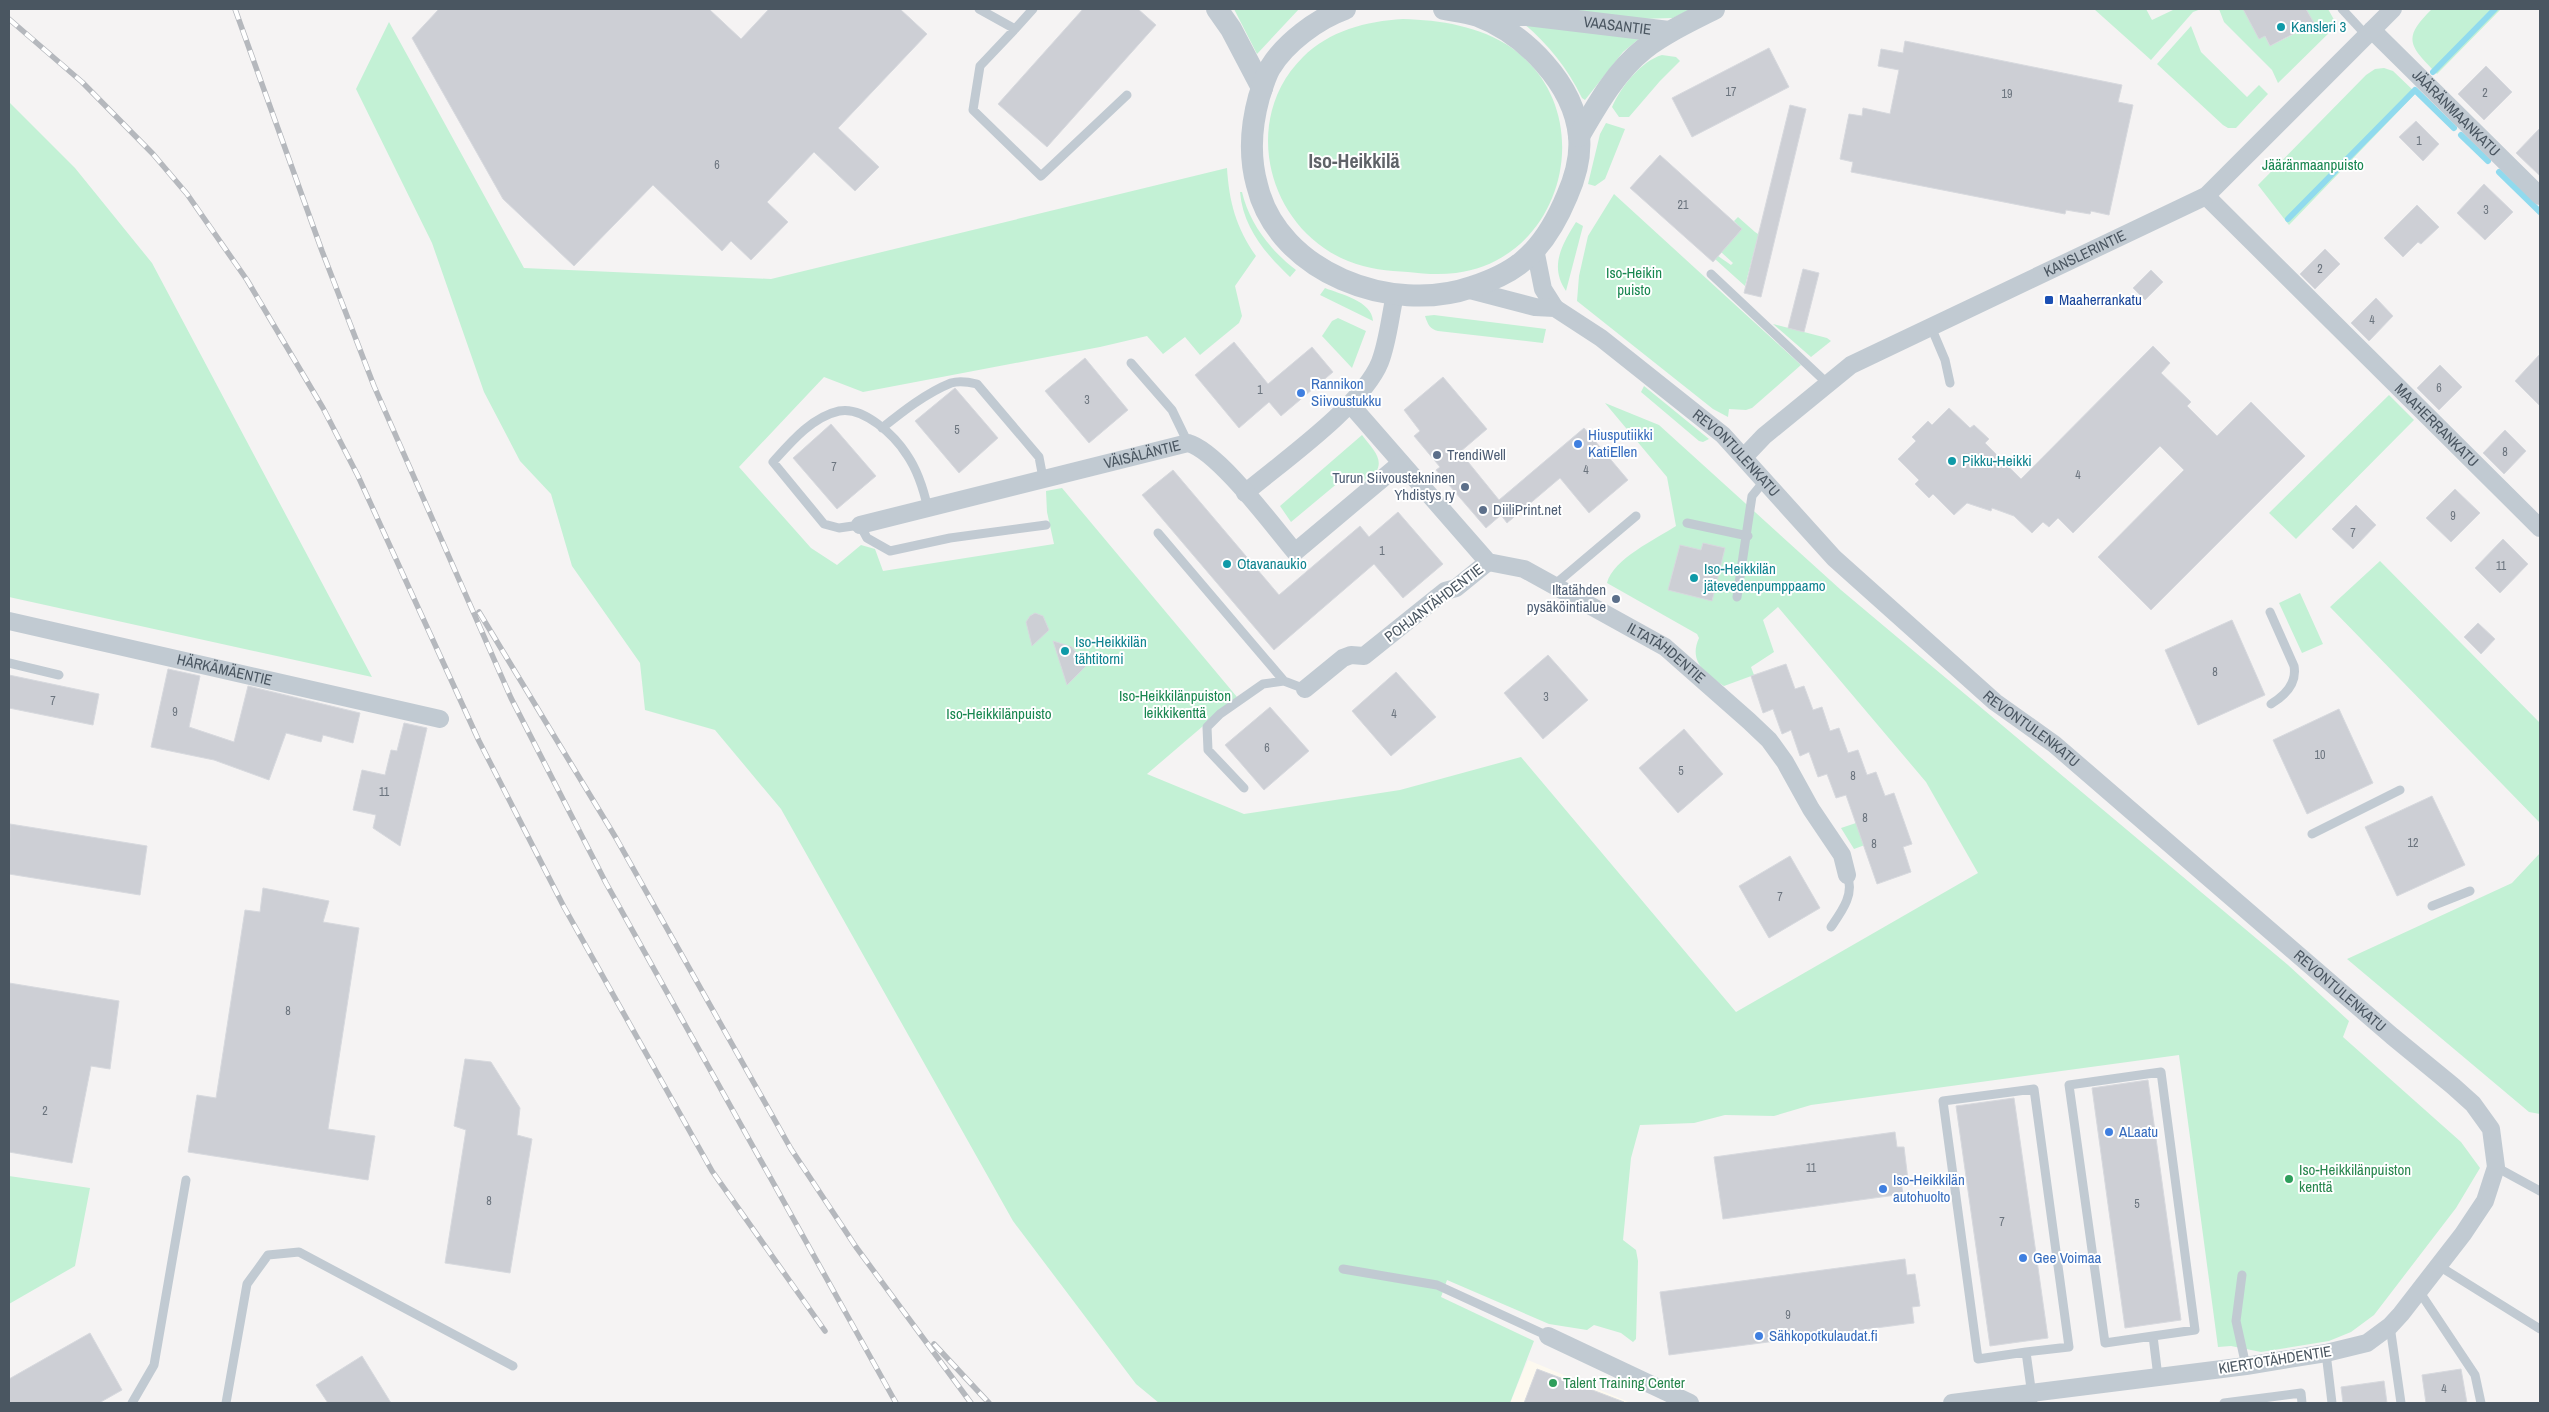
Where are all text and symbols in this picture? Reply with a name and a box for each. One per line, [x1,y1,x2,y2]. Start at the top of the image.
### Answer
street label: VAASANTIE [1582,11,1653,40]
place label: Kansleri 3 [2291,16,2347,37]
marker: Kansleri 3 [2275,21,2287,33]
street label: JÄÄRÄNMAANKATU [2408,64,2505,161]
house number: 17 [1726,84,1737,100]
house number: 2 [2482,85,2488,101]
house number: 19 [2002,86,2012,102]
house number: 1 [2416,133,2422,149]
district label: Iso-Heikkilä [1308,147,1400,174]
park label: Jääränmaanpuisto [2262,154,2364,175]
house number: 6 [714,157,720,173]
house number: 21 [1678,197,1689,213]
house number: 3 [2483,202,2489,218]
street label: KANSLERINTIE [2040,225,2129,282]
house number: 2 [2317,261,2323,277]
park label: Iso-Heikin puisto [1606,262,1662,300]
place label: Maaherrankatu [2059,289,2142,310]
marker: Maaherrankatu [2043,294,2055,306]
house number: 4 [2369,312,2375,328]
place label: Rannikon Siivoustukku [1311,373,1381,411]
street label: MAAHERRANKATU [2390,378,2483,471]
house number: 6 [2436,380,2442,396]
house number: 1 [1257,382,1263,398]
marker: Rannikon Siivoustukku [1295,387,1307,399]
house number: 3 [1084,392,1090,408]
street label: REVONTULENKATU [1688,404,1785,501]
house number: 5 [954,422,960,438]
place label: Hiusputiikki KatiEllen [1588,424,1653,462]
street label: VÄISÄLÄNTIE [1102,434,1183,474]
marker: Hiusputiikki KatiEllen [1572,438,1584,450]
place label: TrendiWell [1447,444,1506,465]
house number: 8 [2502,444,2508,460]
marker: TrendiWell [1431,449,1443,461]
place label: Pikku-Heikki [1962,450,2032,471]
marker: Pikku-Heikki [1946,455,1958,467]
house number: 7 [831,459,837,475]
house number: 4 [1583,462,1589,478]
place label: Turun Siivoustekninen Yhdistys ry [1332,467,1456,505]
house number: 4 [2075,467,2081,483]
marker: Turun Siivoustekninen Yhdistys ry [1459,481,1471,493]
place label: DiiliPrint.net [1493,499,1562,520]
marker: DiiliPrint.net [1477,504,1489,516]
house number: 9 [2450,508,2456,524]
house number: 7 [2350,525,2356,541]
house number: 1 [1379,543,1385,559]
place label: Otavanaukio [1237,553,1307,574]
marker: Otavanaukio [1221,558,1233,570]
street label: POHJANTÄHDENTIE [1380,558,1487,647]
place label: Iso-Heikkilän jätevedenpumppaamo [1703,558,1826,596]
house number: 11 [2496,558,2507,574]
marker: Iso-Heikkilän jätevedenpumppaamo [1688,572,1700,584]
place label: Iltatähden pysäköintialue [1527,579,1606,617]
marker: Iltatähden pysäköintialue [1610,593,1622,605]
street label: ILTATÄHDENTIE [1624,617,1710,688]
place label: Iso-Heikkilän tähtitorni [1075,631,1147,669]
marker: Iso-Heikkilän tähtitorni [1059,645,1071,657]
street label: HÄRKÄMÄENTIE [175,649,274,691]
house number: 8 [2212,664,2218,680]
park label: Iso-Heikkilänpuiston leikkikenttä [1119,685,1231,723]
street label: REVONTULENKATU [1979,685,2085,772]
house number: 3 [1543,689,1549,705]
house number: 7 [50,693,56,709]
park label: Iso-Heikkilänpuisto [946,703,1052,724]
house number: 9 [172,704,178,720]
house number: 4 [1391,706,1397,722]
house number: 6 [1264,740,1270,756]
house number: 10 [2315,747,2325,763]
house number: 5 [1678,763,1684,779]
house number: 8 [1850,768,1856,784]
house number: 11 [379,784,390,800]
house number: 8 [1862,810,1868,826]
house number: 12 [2408,835,2418,851]
house number: 8 [1871,836,1877,852]
house number: 7 [1777,889,1783,905]
street label: REVONTULENKATU [2289,945,2391,1036]
house number: 8 [285,1003,291,1019]
house number: 2 [42,1103,48,1119]
place label: ALaatu [2118,1121,2158,1142]
marker: ALaatu [2103,1126,2115,1138]
place label: Iso-Heikkilänpuiston kenttä [2299,1159,2411,1197]
house number: 11 [1806,1160,1817,1176]
place label: Iso-Heikkilän autohuolto [1893,1169,1965,1207]
marker: Iso-Heikkilänpuiston kenttä [2283,1173,2295,1185]
marker: Iso-Heikkilän autohuolto [1877,1183,1889,1195]
house number: 8 [486,1193,492,1209]
house number: 5 [2134,1196,2140,1212]
house number: 7 [1999,1214,2005,1230]
place label: Gee Voimaa [2033,1247,2102,1268]
marker: Gee Voimaa [2017,1252,2029,1264]
house number: 9 [1785,1307,1791,1323]
place label: Sähkopotkulaudat.fi [1769,1325,1878,1346]
marker: Sähkopotkulaudat.fi [1753,1330,1765,1342]
street label: KIERTOTÄHDENTIE [2217,1340,2333,1379]
place label: Talent Training Center [1563,1372,1685,1393]
marker: Talent Training Center [1547,1377,1559,1389]
house number: 4 [2441,1381,2447,1397]

